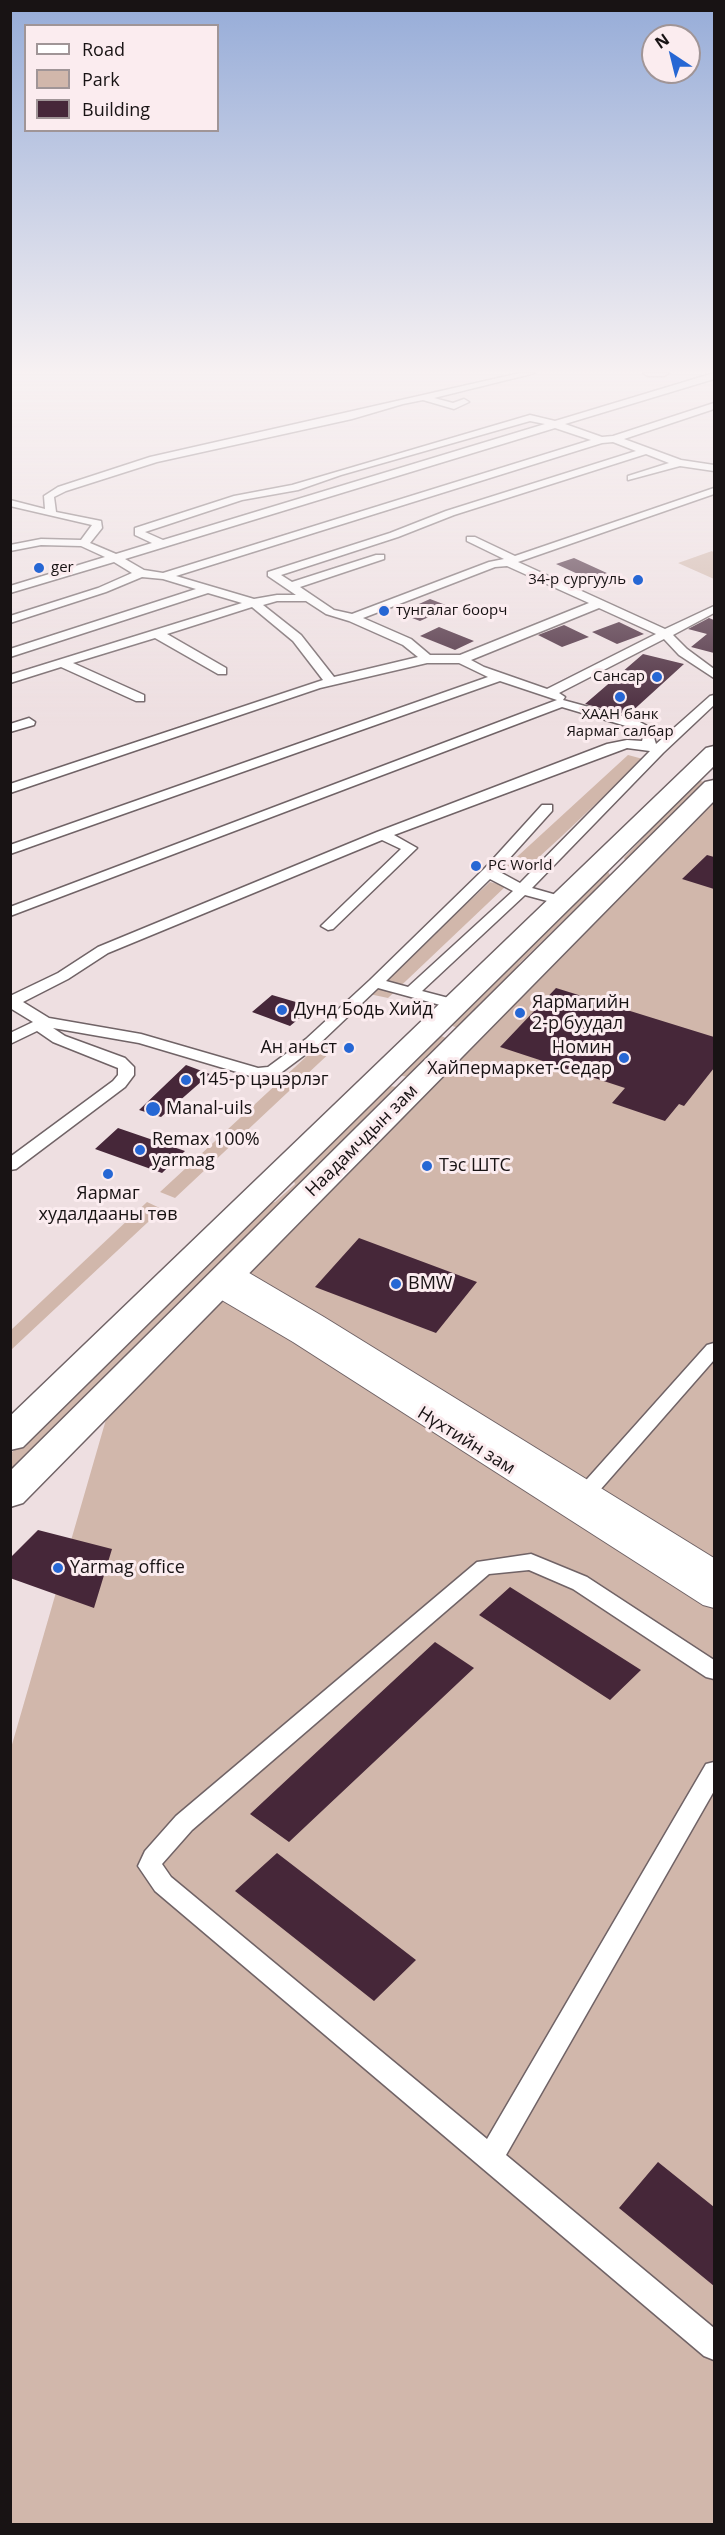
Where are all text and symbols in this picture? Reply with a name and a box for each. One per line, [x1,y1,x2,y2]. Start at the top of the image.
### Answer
legend [24,24,219,132]
north arrow [641,24,701,84]
text: N [650,28,673,54]
text: Road [82,37,125,61]
text: Park [82,67,120,91]
text: Building [82,97,150,121]
place label: ger [51,559,74,577]
marker: ger [32,561,46,575]
place label: 34-р сургууль [528,571,626,589]
marker: 34-р сургууль [631,573,645,587]
place label: тунгалаг боорч [396,602,507,620]
marker: тунгалаг боорч [377,604,391,618]
place label: Сансар [593,668,645,686]
marker: Сансар [650,670,664,684]
marker: ХААН банк Яармаг салбар [613,690,627,704]
place label: ХААН банк Яармаг салбар [566,706,674,741]
place label: PC World [488,857,552,875]
marker: PC World [469,859,483,873]
place label: Яармагийн 2-р буудал [532,992,630,1034]
place label: Дунд Бодь Хийд [294,999,433,1021]
marker: Дунд Бодь Хийд [275,1003,289,1017]
marker: Яармагийн 2-р буудал [513,1006,527,1020]
place label: Ан аньст [260,1037,337,1059]
place label: Номин Хайпермаркет-Седар [427,1037,612,1080]
marker: Ан аньст [342,1041,356,1055]
marker: Номин Хайпермаркет-Седар [617,1051,631,1065]
place label: 145-р цэцэрлэг [198,1069,329,1091]
marker: 145-р цэцэрлэг [179,1073,193,1087]
street label: Наадамчдын зам [301,1080,423,1202]
place label: Manal-uils [166,1098,252,1120]
marker: Manal-uils [144,1100,162,1118]
place label: Remax 100% yarmag [152,1129,260,1172]
marker: Remax 100% yarmag [133,1143,147,1157]
place label: Тэс ШТС [439,1155,511,1177]
marker: Тэс ШТС [420,1159,434,1173]
marker: Яармаг худалдааны төв [101,1167,115,1181]
place label: Яармаг худалдааны төв [39,1183,177,1226]
place label: BMW [408,1273,452,1295]
marker: BMW [389,1277,403,1291]
street label: Нүхтийн зам [413,1402,519,1480]
place label: Yarmag office [70,1557,185,1579]
marker: Yarmag office [51,1561,65,1575]

